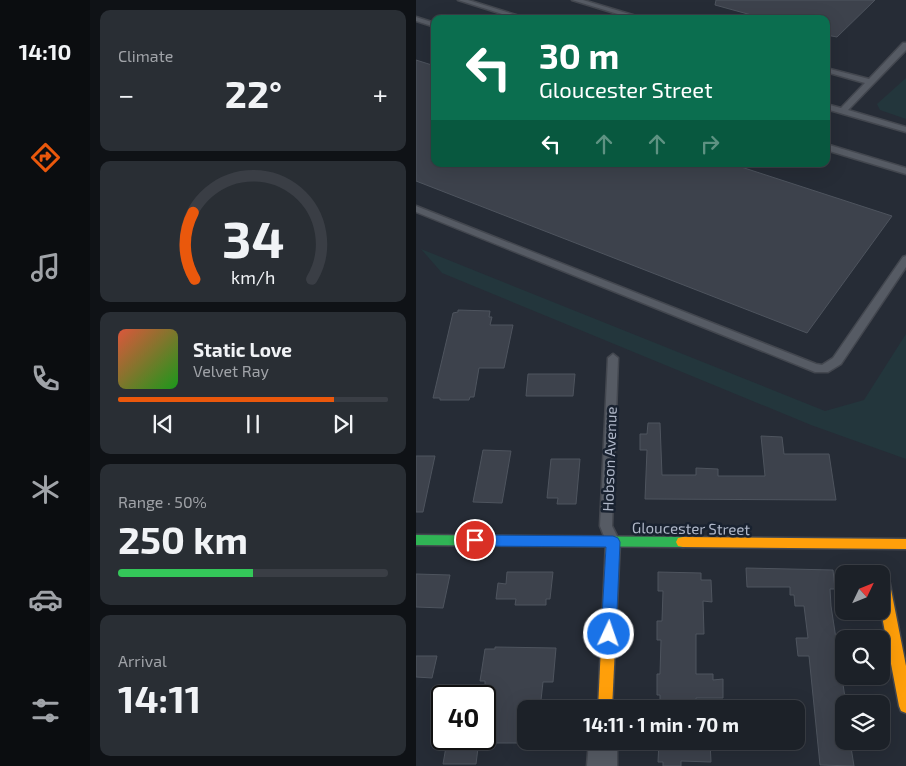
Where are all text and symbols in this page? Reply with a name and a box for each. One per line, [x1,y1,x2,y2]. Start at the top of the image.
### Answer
text: 30 m [539,34,619,76]
icon: left [456,35,521,100]
text: 14:10 [19,38,71,64]
text: Climate [118,46,173,65]
text: 22° [225,70,282,116]
text: Gloucester Street [539,76,713,102]
text: − [118,77,134,111]
text: + [373,77,388,111]
icon: left [537,130,565,158]
icon: ahead [590,130,618,158]
icon: ahead [643,130,671,158]
icon: right [696,130,724,158]
icon: directions [28,140,63,175]
text: 34 [222,206,284,268]
icon: music [28,250,63,285]
text: km/h [231,266,275,288]
text: Static Love [193,338,292,361]
icon: phone [28,361,63,396]
text: Velvet Ray [193,361,269,380]
street label: Hobson Avenue [598,406,620,512]
icon: previous [149,410,177,438]
icon: pause [239,410,267,438]
icon: next [329,410,357,438]
icon: climate [28,472,63,507]
text: Range · 50% [118,492,207,511]
text: 250 km [118,516,248,562]
street label: Gloucester Street [632,518,751,538]
pin [454,519,496,561]
icon: arrive [461,526,489,554]
north arrow [835,565,890,620]
map controls [835,565,890,750]
icon: car [28,582,63,617]
position arrow [582,607,634,659]
button: search [835,630,890,685]
text: Arrival [118,651,167,670]
text: 14:11 [118,675,201,721]
speed limit sign: 40 [431,685,496,750]
icon: filters [28,693,63,728]
button: layers [835,695,890,750]
text: 14:11 · 1 min · 70 m [583,713,739,736]

